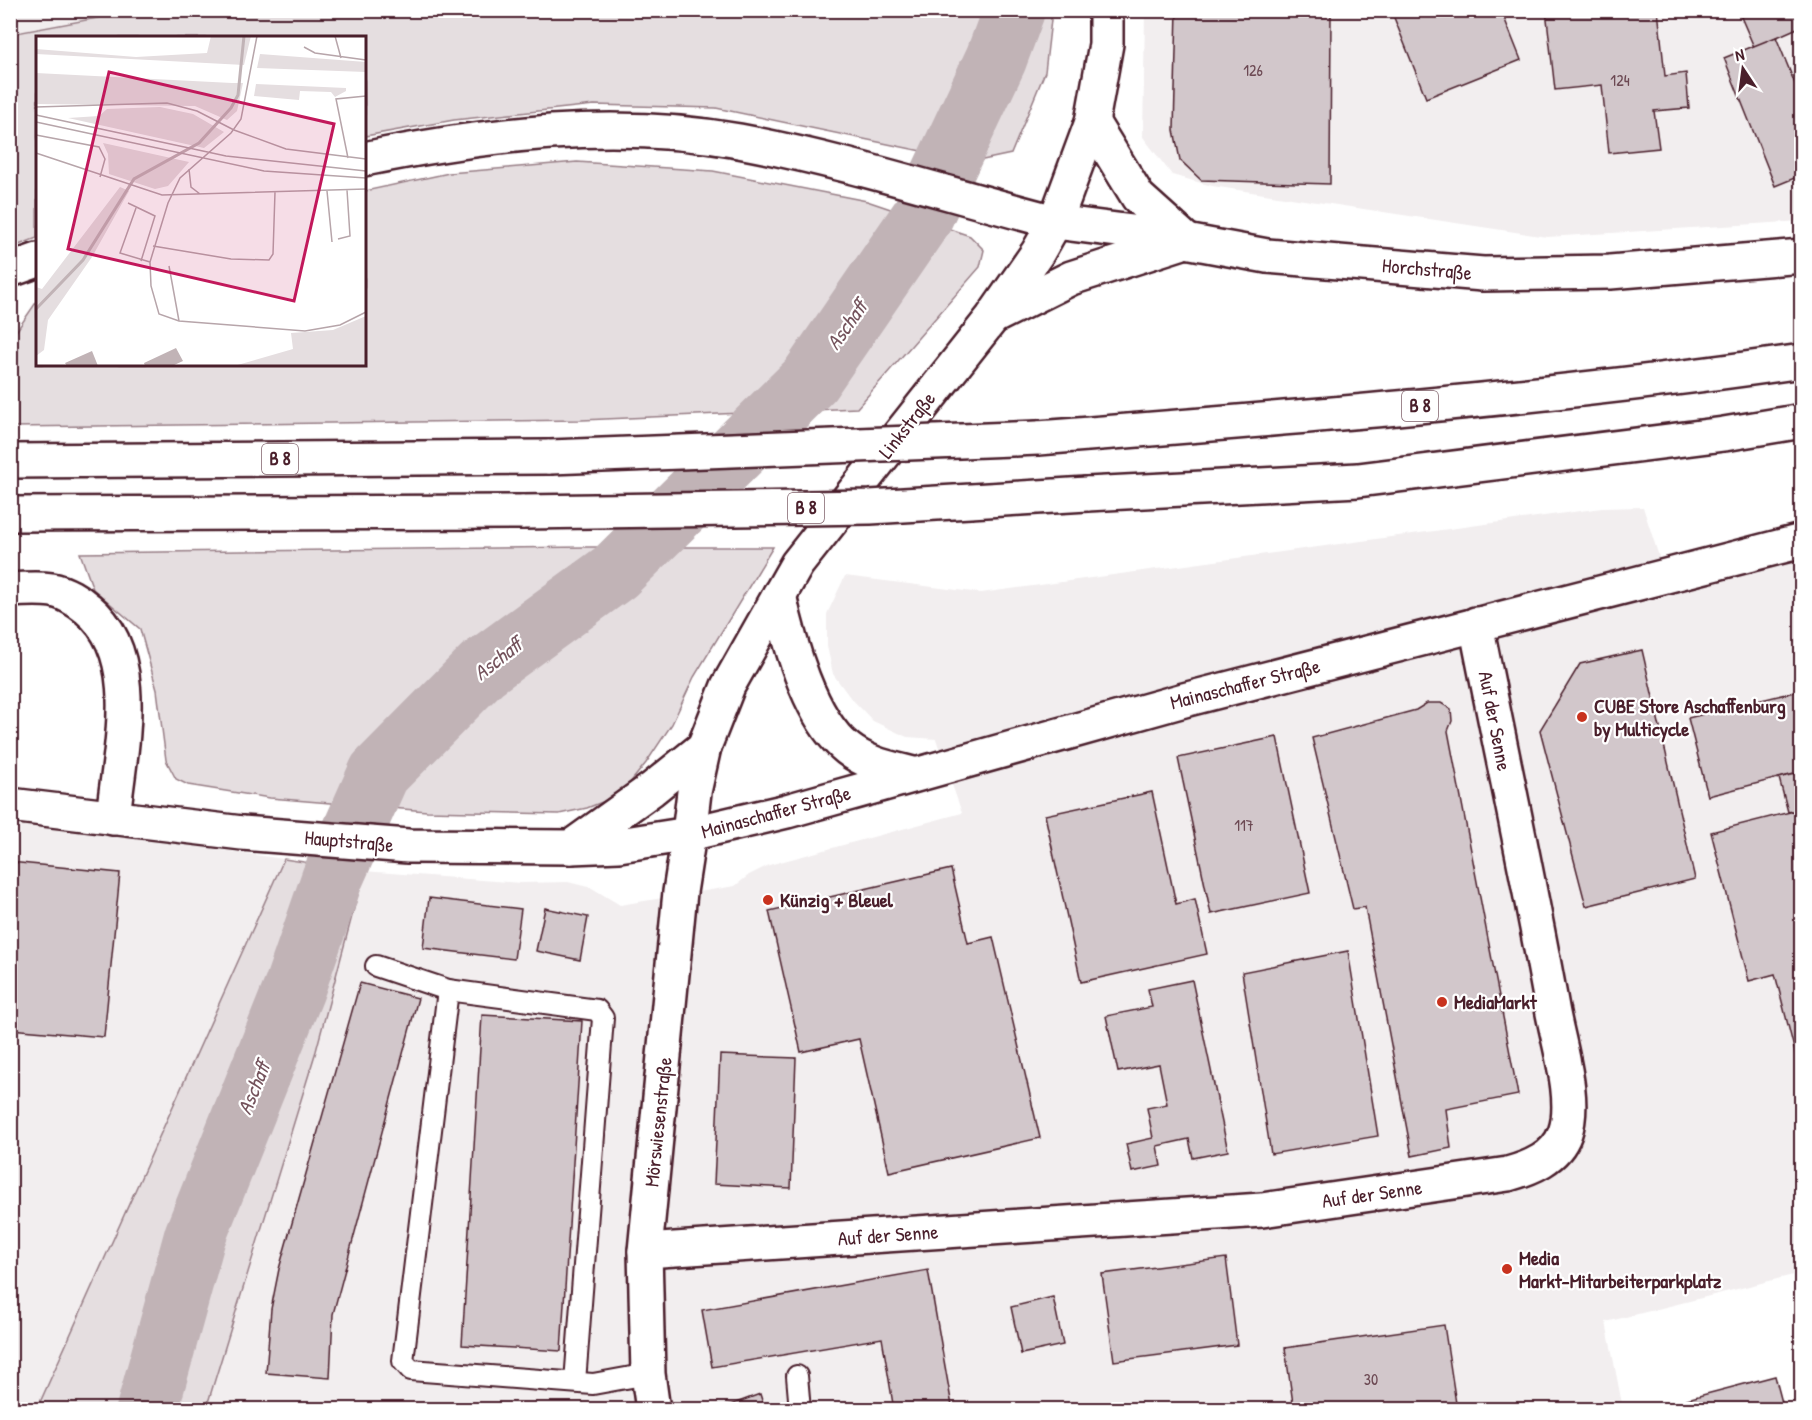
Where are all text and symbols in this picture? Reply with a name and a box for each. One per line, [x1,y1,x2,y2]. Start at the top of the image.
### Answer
inset map [36,36,366,366]
north arrow [1713,39,1773,99]
text: N [1733,43,1747,66]
house number: 126 [1243,59,1263,81]
house number: 124 [1610,69,1630,91]
street label: Horchstraße [1381,251,1473,286]
water label: Aschaff [819,291,876,355]
street label: Linkstraße [872,386,941,464]
road number: B 8 [1402,391,1438,421]
road number: B 8 [262,444,298,474]
road number: B 8 [788,493,824,523]
water label: Aschaff [467,628,531,687]
street label: Mainaschaffer Straße [1167,652,1323,715]
street label: Auf der Senne [1473,669,1518,773]
place label: CUBE Store Aschaffenburg by Multicycle [1594,692,1786,743]
marker: CUBE Store Aschaffenburg by Multicycle [1575,710,1589,724]
street label: Mainaschaffer Straße [698,779,854,844]
house number: 117 [1234,814,1254,836]
street label: Hauptstraße [303,823,395,858]
place label: Künzig + Bleuel [780,886,894,914]
marker: Künzig + Bleuel [761,893,775,907]
place label: MediaMarkt [1454,988,1538,1015]
marker: MediaMarkt [1435,995,1449,1009]
water label: Aschaff [230,1053,279,1119]
street label: Mörswiesenstraße [637,1056,678,1188]
street label: Auf der Senne [1320,1173,1424,1214]
street label: Auf der Senne [837,1218,939,1251]
place label: Media Markt-Mitarbeiterparkplatz [1519,1244,1722,1295]
marker: Media Markt-Mitarbeiterparkplatz [1500,1262,1514,1276]
house number: 30 [1364,1368,1378,1390]

